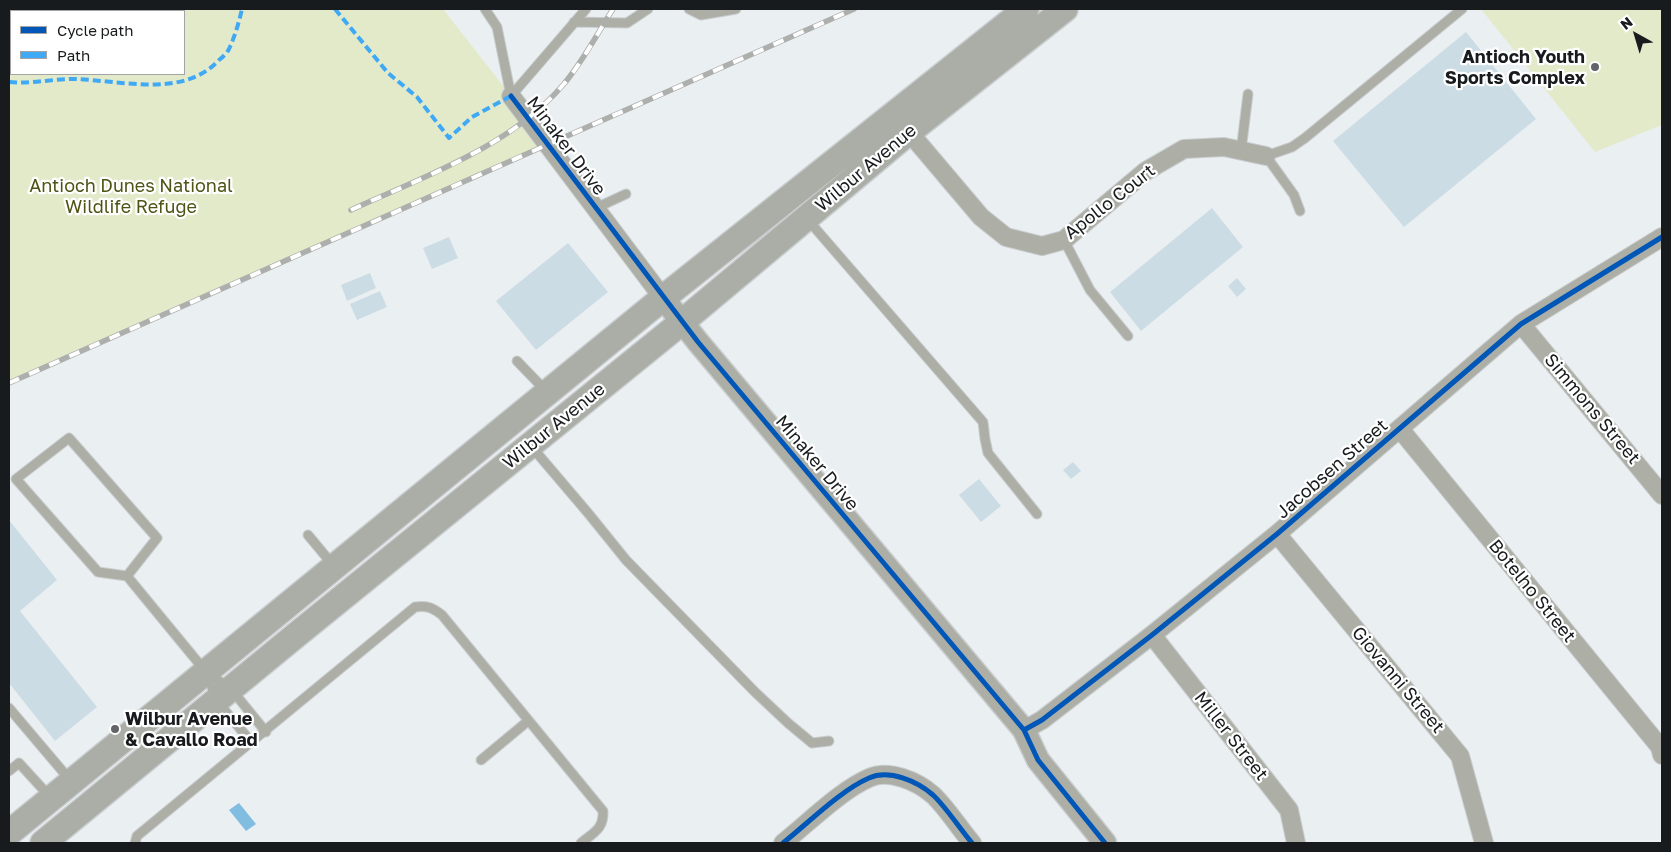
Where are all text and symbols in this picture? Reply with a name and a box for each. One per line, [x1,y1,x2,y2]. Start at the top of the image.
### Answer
legend [10,10,185,75]
north arrow [1611,10,1661,60]
text: N [1617,13,1636,33]
text: Cycle path [57,21,133,39]
text: Path [57,46,90,64]
place label: Antioch Youth Sports Complex [1445,46,1585,88]
marker: Antioch Youth Sports Complex [1589,61,1601,73]
street label: Minaker Drive [522,92,610,200]
street label: Wilbur Avenue [811,120,921,216]
street label: Apollo Court [1060,160,1160,244]
park label: Antioch Dunes National Wildlife Refuge [29,175,233,218]
street label: Simmons Street [1540,349,1644,469]
street label: Wilbur Avenue [499,378,609,474]
street label: Minaker Drive [771,411,863,515]
street label: Jacobsen Street [1272,415,1392,523]
street label: Botelho Street [1484,535,1580,647]
street label: Giovanni Street [1347,622,1449,738]
street label: Miller Street [1190,687,1272,785]
place label: Wilbur Avenue & Cavallo Road [125,708,258,751]
marker: Wilbur Avenue & Cavallo Road [109,723,121,735]

